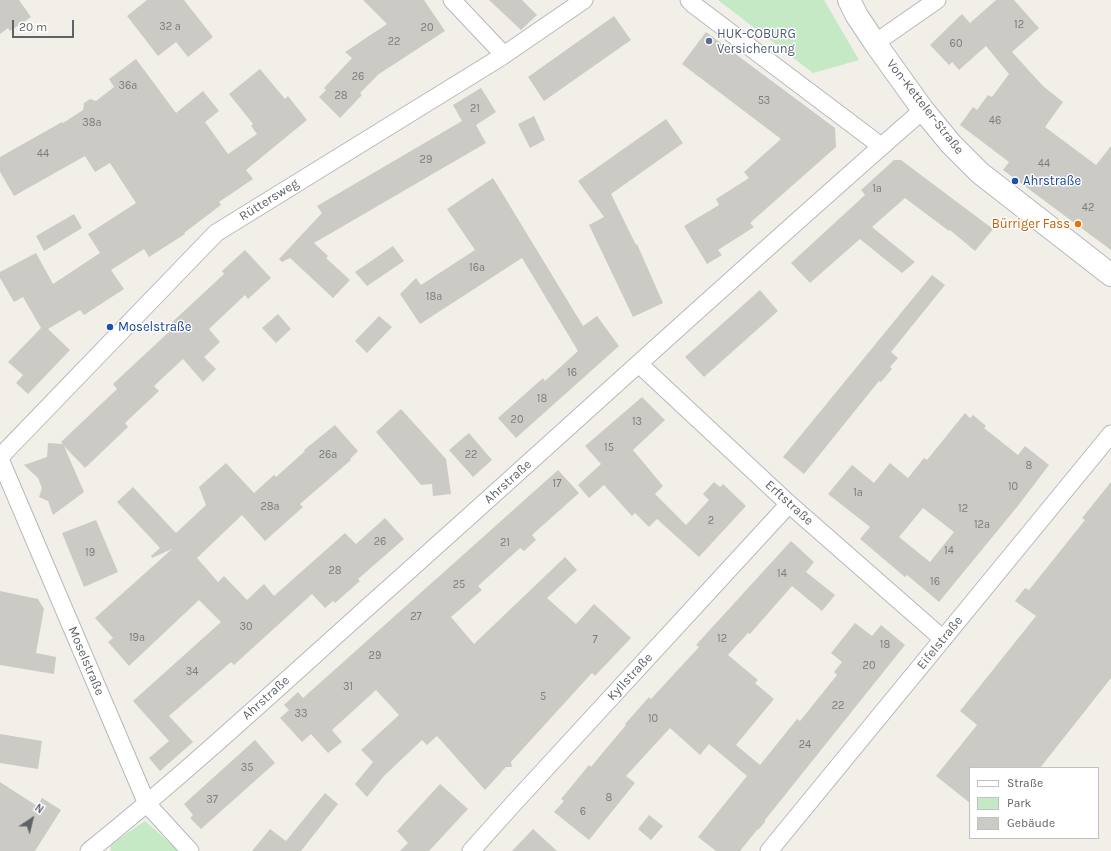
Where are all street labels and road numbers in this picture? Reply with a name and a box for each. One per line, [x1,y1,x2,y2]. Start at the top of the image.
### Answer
street label: Von-Ketteler-Straße [883,56,967,158]
street label: Rüttersweg [236,176,302,224]
street label: Ahrstraße [481,457,535,507]
street label: Erftstraße [762,477,816,529]
street label: Eifelstraße [914,613,966,673]
street label: Moselstraße [64,624,108,698]
street label: Kyllstraße [604,650,656,704]
street label: Ahrstraße [239,673,293,723]

